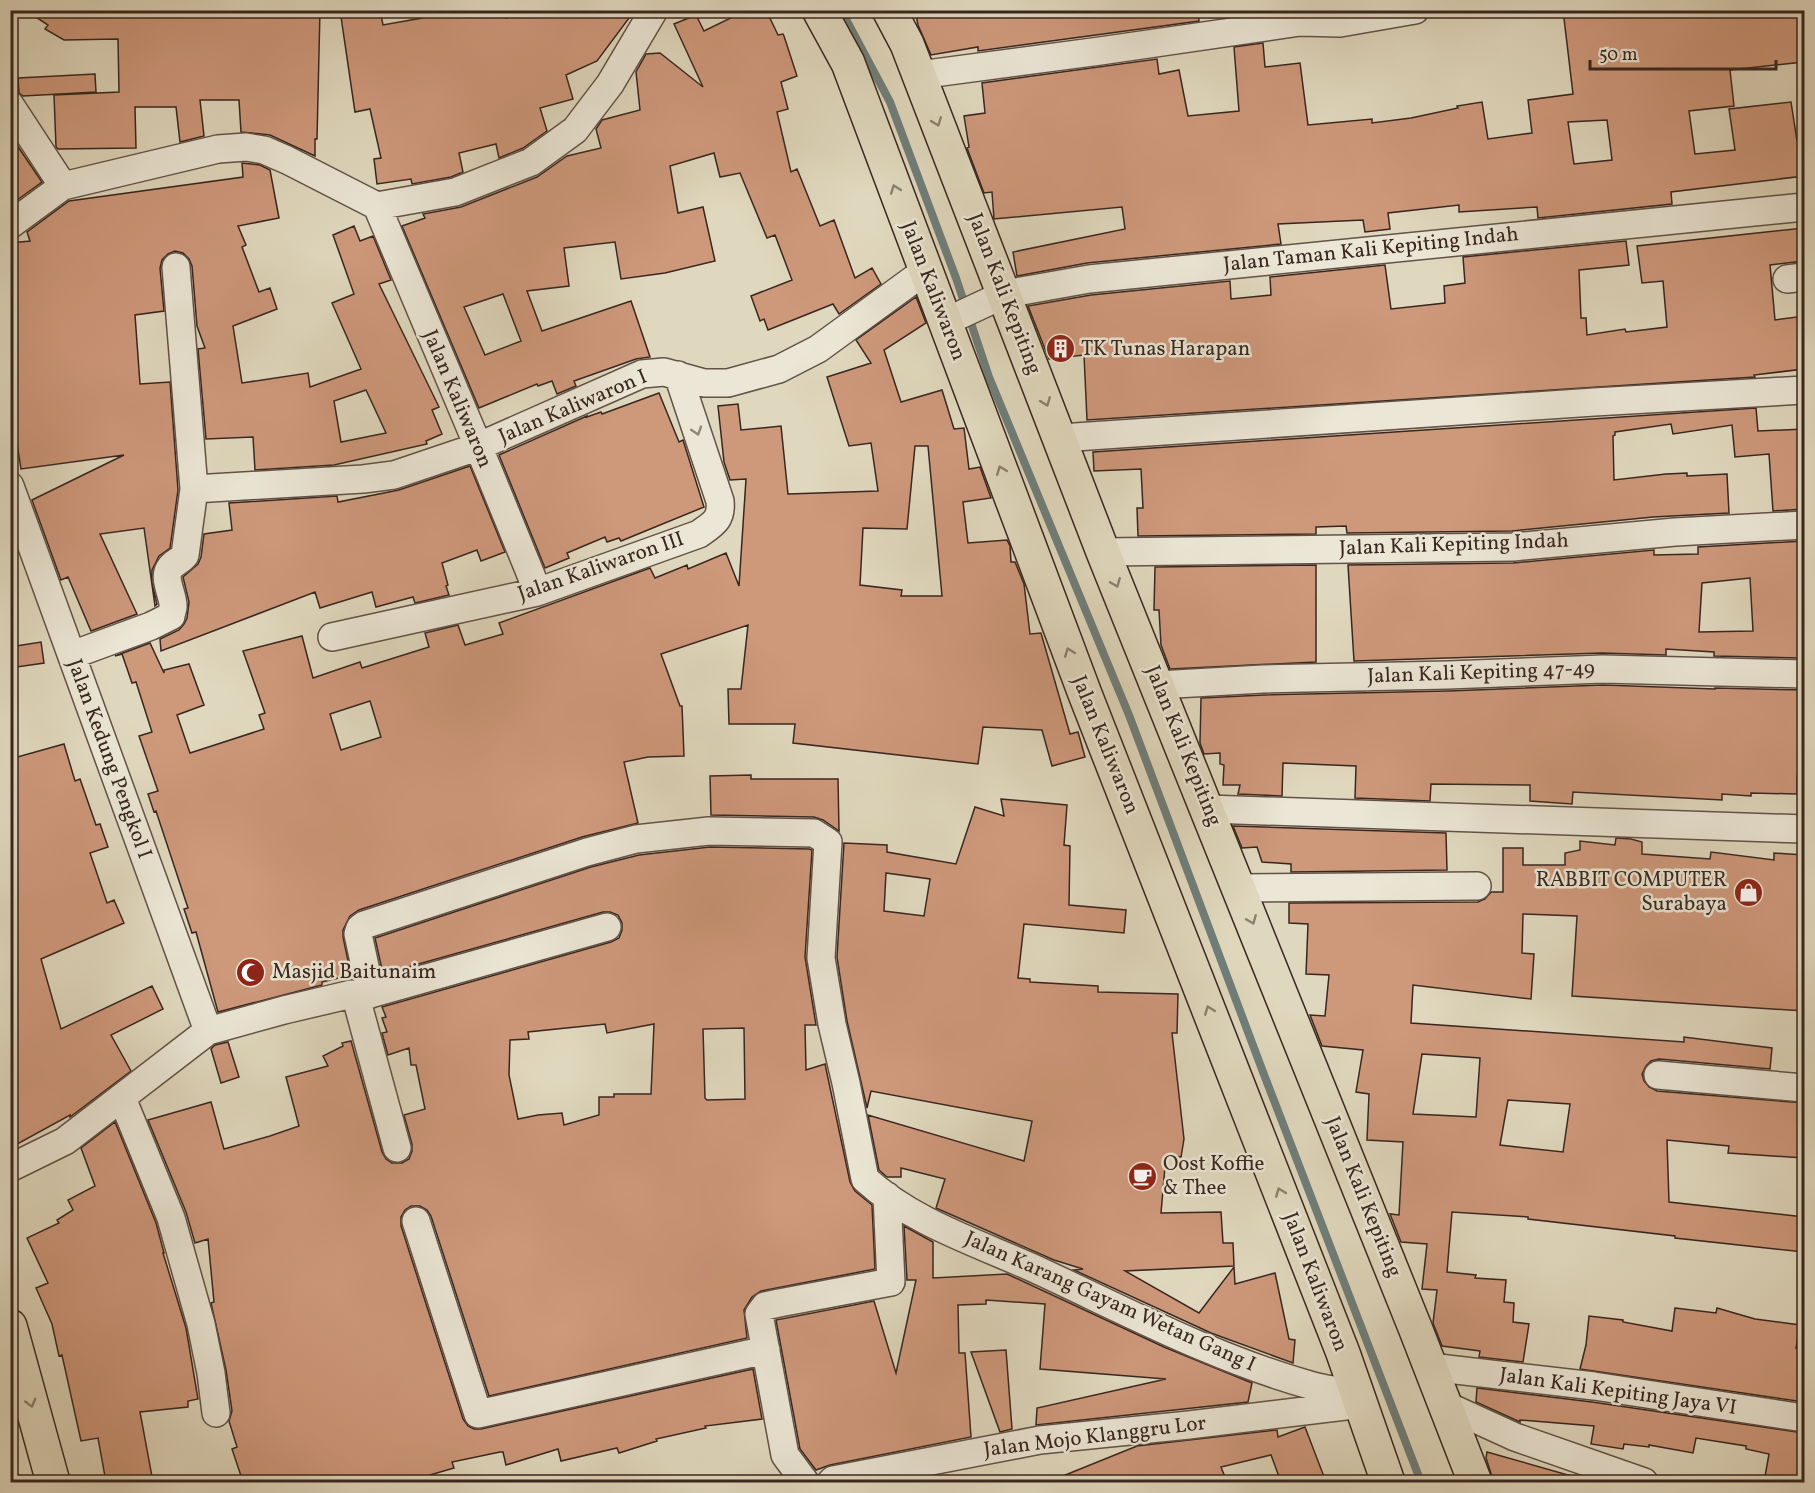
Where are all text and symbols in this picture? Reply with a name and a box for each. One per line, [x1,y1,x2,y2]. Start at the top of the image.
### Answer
scale bar [1590,33,1776,71]
text: 50 m [1599,43,1638,68]
one-way arrow [930,116,942,127]
one-way arrow [889,184,902,195]
street label: Jalan Kali Kepiting [960,209,1048,379]
street label: Jalan Kaliwaron [893,217,973,365]
street label: Jalan Taman Kali Kepiting Indah [1222,220,1520,280]
street label: Jalan Kaliwaron [415,326,499,472]
building icon: TK Tunas Harapan [1044,333,1076,365]
place label: TK Tunas Harapan [1081,335,1250,364]
street label: Jalan Kaliwaron I [494,363,652,451]
one-way arrow [1039,395,1051,406]
one-way arrow [689,425,702,436]
one-way arrow [995,465,1008,476]
street label: Jalan Kaliwaron III [514,525,688,609]
street label: Jalan Kali Kepiting Indah [1339,526,1569,564]
one-way arrow [1109,577,1121,588]
one-way arrow [1064,648,1076,659]
street label: Jalan Kedung Pengkol I [59,655,159,863]
street label: Jalan Kali Kepiting 47-49 [1367,655,1595,691]
street label: Jalan Kali Kepiting [1138,661,1228,831]
street label: Jalan Kaliwaron [1064,671,1146,819]
place label: RABBIT COMPUTER Surabaya [1536,866,1727,919]
shop icon: RABBIT COMPUTER Surabaya [1732,876,1764,908]
one-way arrow [1245,914,1257,925]
mosque icon: Masjid Baitunaim [235,956,267,988]
place label: Masjid Baitunaim [272,958,436,987]
one-way arrow [1204,1005,1216,1016]
street label: Jalan Kali Kepiting [1318,1112,1408,1282]
place label: Oost Koffie & Thee [1163,1150,1265,1203]
cafe icon: Oost Koffie & Thee [1126,1160,1158,1192]
one-way arrow [1275,1187,1287,1198]
street label: Jalan Kaliwaron [1275,1208,1355,1356]
street label: Jalan Karang Gayam Wetan Gang I [960,1224,1260,1380]
street label: Jalan Kali Kepiting Jaya VI [1498,1361,1738,1423]
one-way arrow [24,1398,37,1408]
street label: Jalan Mojo Klanggru Lor [982,1409,1208,1465]

